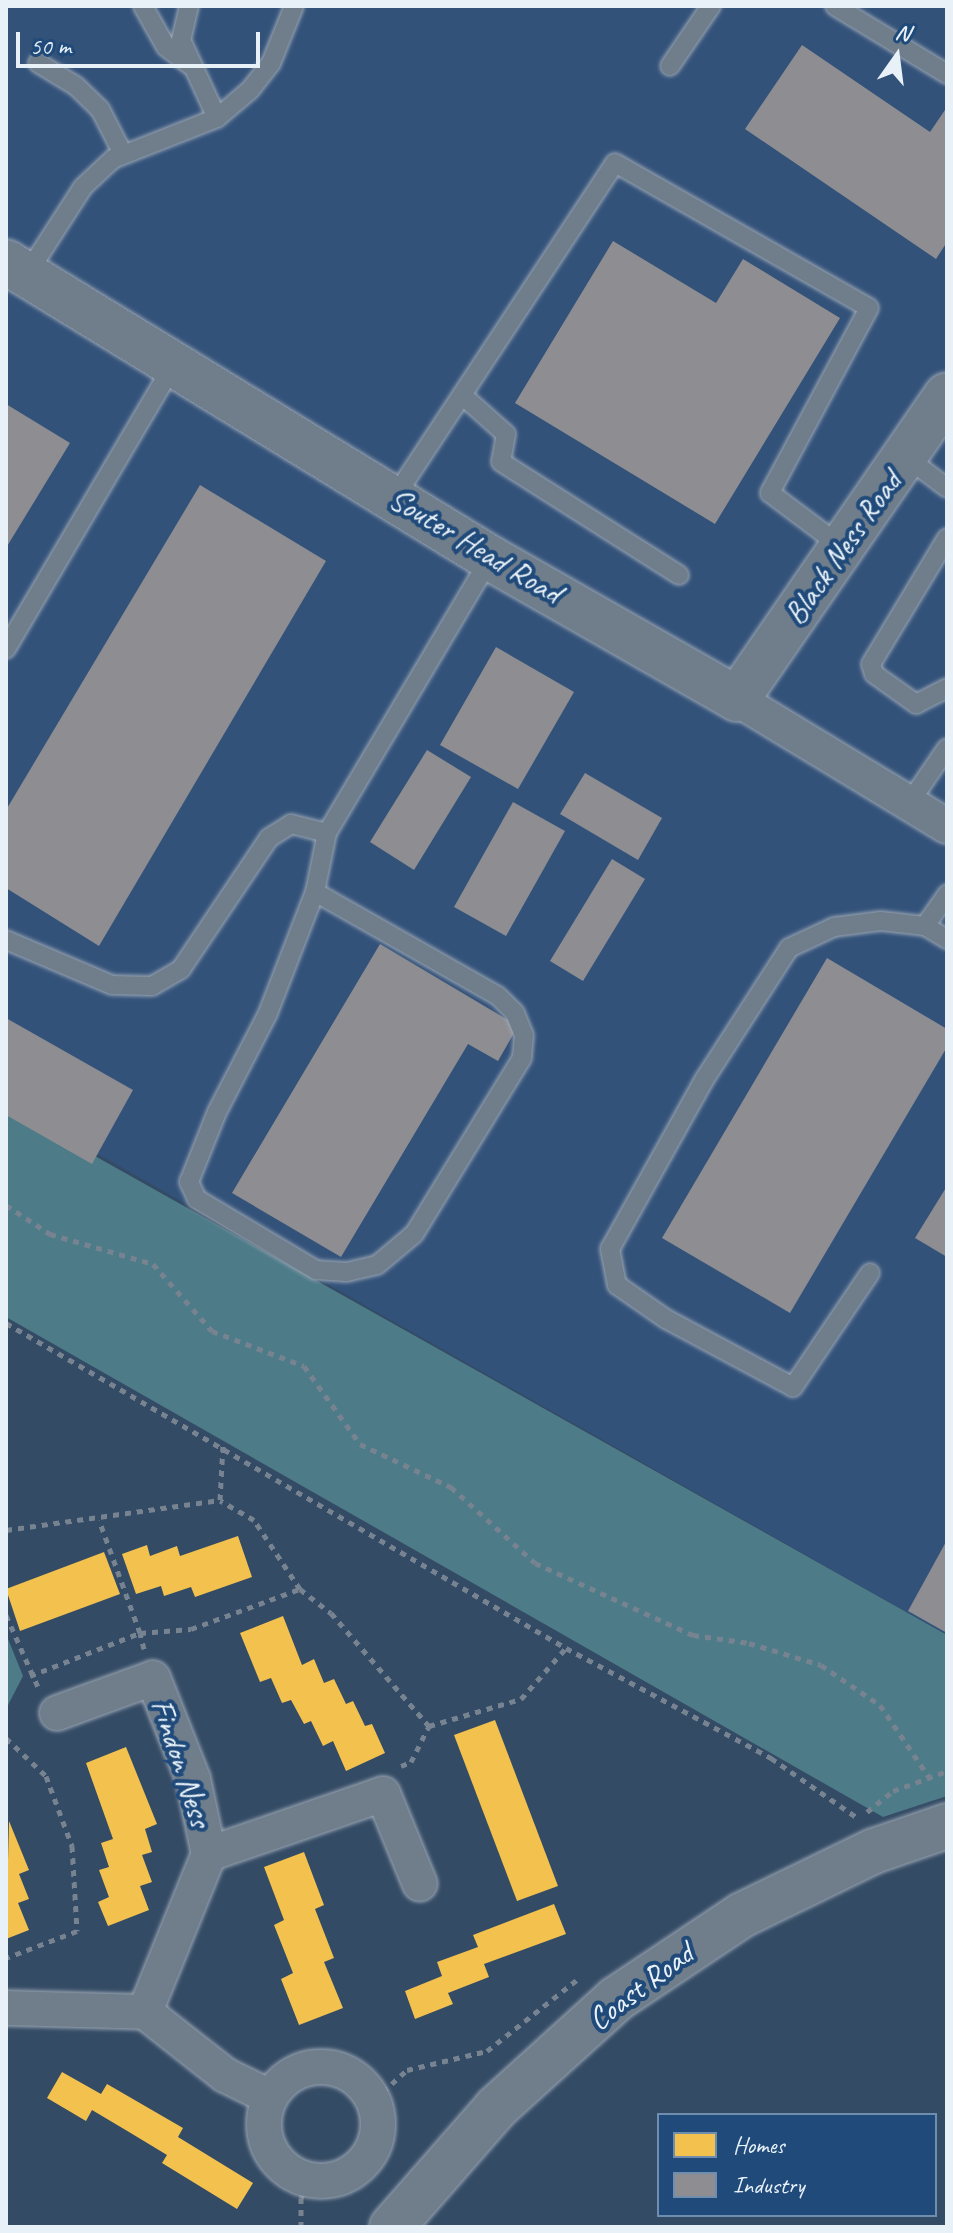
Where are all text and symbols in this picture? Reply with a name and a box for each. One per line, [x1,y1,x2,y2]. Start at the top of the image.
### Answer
scale bar [20,16,264,66]
north arrow [857,16,937,96]
text: N [893,17,913,48]
text: 50 m [30,31,71,61]
street label: Black Ness Road [776,463,910,633]
street label: Souter Head Road [382,480,568,612]
street label: Findon Ness [142,1694,220,1832]
street label: Coast Road [581,1935,701,2039]
legend [657,2113,937,2217]
text: Homes [733,2130,784,2160]
text: Industry [733,2170,804,2200]

